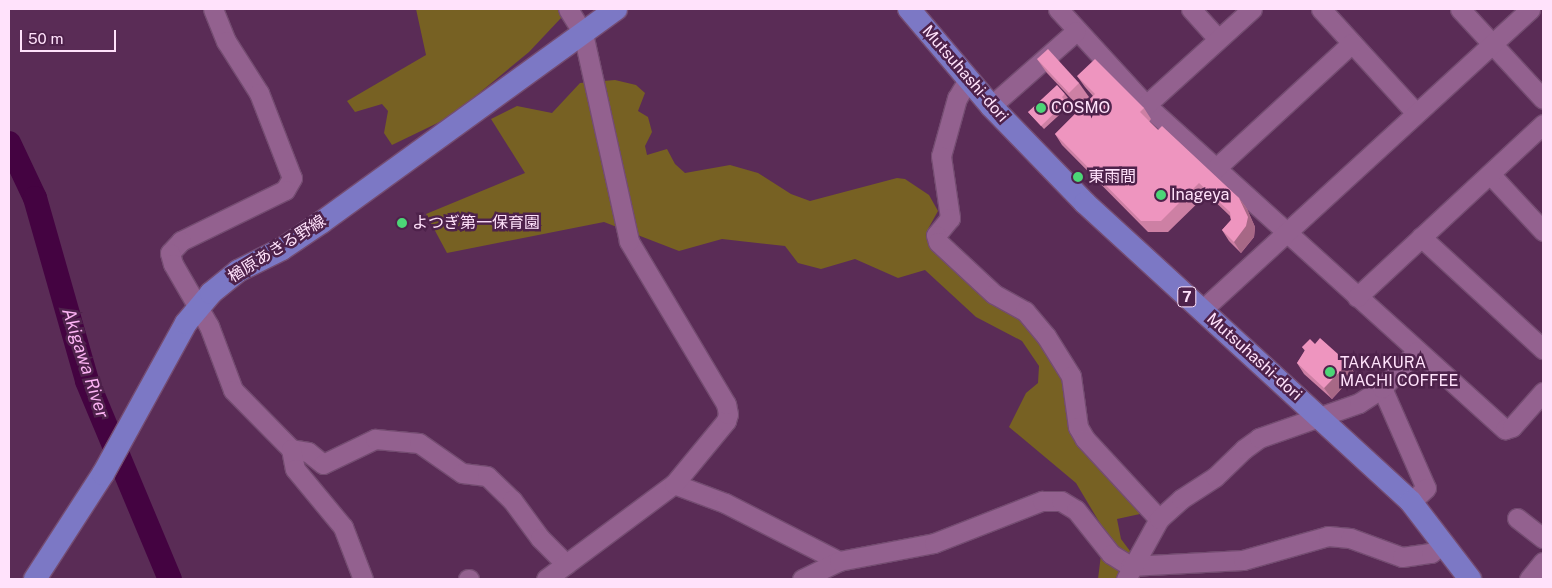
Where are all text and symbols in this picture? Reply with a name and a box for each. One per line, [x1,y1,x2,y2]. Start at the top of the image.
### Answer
scale bar [22,20,119,52]
street label: Mutsuhashi-dori [918,22,1012,126]
text: 50 m [28,30,63,47]
place label: COSMO [1051,98,1110,118]
marker: COSMO [1035,102,1047,114]
place label: 東雨間 [1088,167,1136,187]
marker: 東雨間 [1072,171,1084,183]
place label: Inageya [1171,185,1229,205]
marker: Inageya [1155,189,1167,201]
street label: 楢原あきる野線 [224,211,330,287]
place label: よつぎ第一保育園 [412,213,540,233]
marker: よつぎ第一保育園 [396,217,408,229]
road number: 7 [1177,284,1197,310]
water label: Akigawa River [57,305,113,421]
street label: Mutsuhashi-dori [1202,309,1306,405]
place label: TAKAKURA MACHI COFFEE [1340,353,1458,391]
marker: TAKAKURA MACHI COFFEE [1324,366,1336,378]

